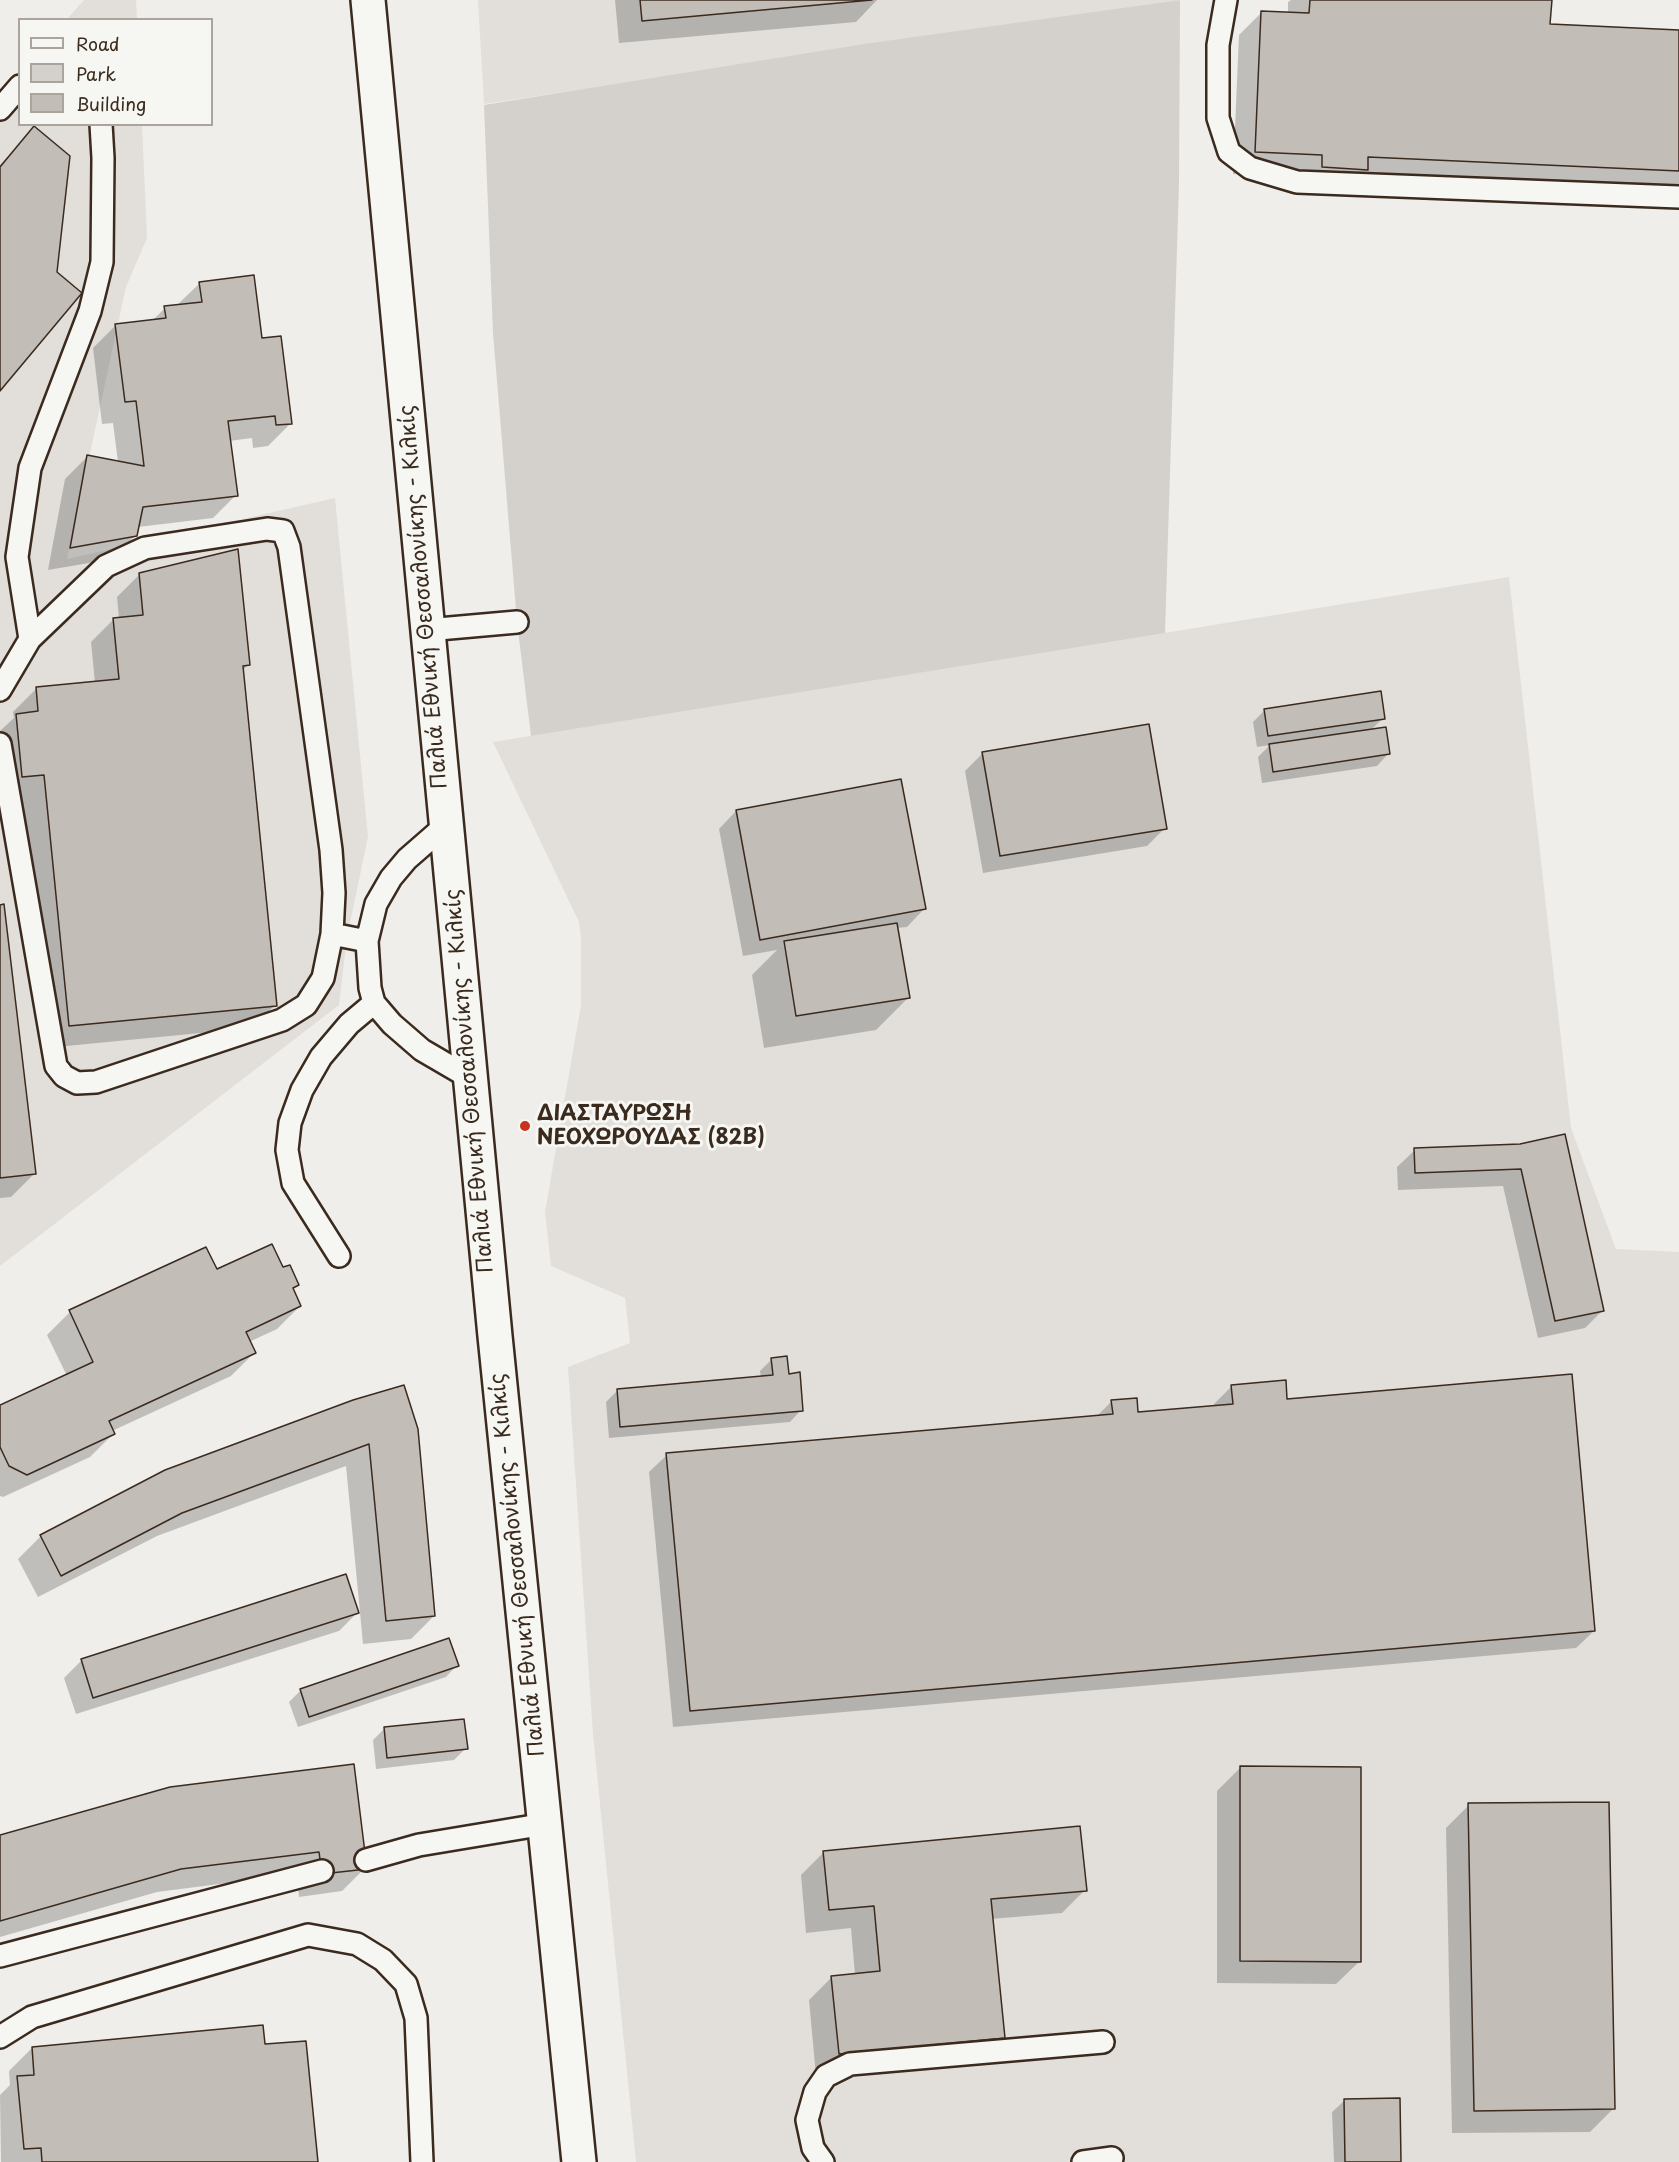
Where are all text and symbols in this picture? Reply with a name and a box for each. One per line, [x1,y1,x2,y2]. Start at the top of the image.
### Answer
legend [18,18,213,126]
text: Road [76,30,120,57]
text: Park [76,60,116,87]
text: Building [76,90,146,117]
street label: Παλιά Εθνική Θεσσαλονίκης - Κιλκίς [395,404,453,790]
street label: Παλιά Εθνική Θεσσαλονίκης - Κιλκίς [441,888,499,1274]
place label: ΔΙΑΣΤΑΥΡΩΣΗ ΝΕΟΧΩΡΟΥΔΑΣ (82Β) [537,1101,765,1151]
marker: ΔΙΑΣΤΑΥΡΩΣΗ ΝΕΟΧΩΡΟΥΔΑΣ (82Β) [518,1119,532,1133]
street label: Παλιά Εθνική Θεσσαλονίκης - Κιλκίς [485,1372,551,1758]

